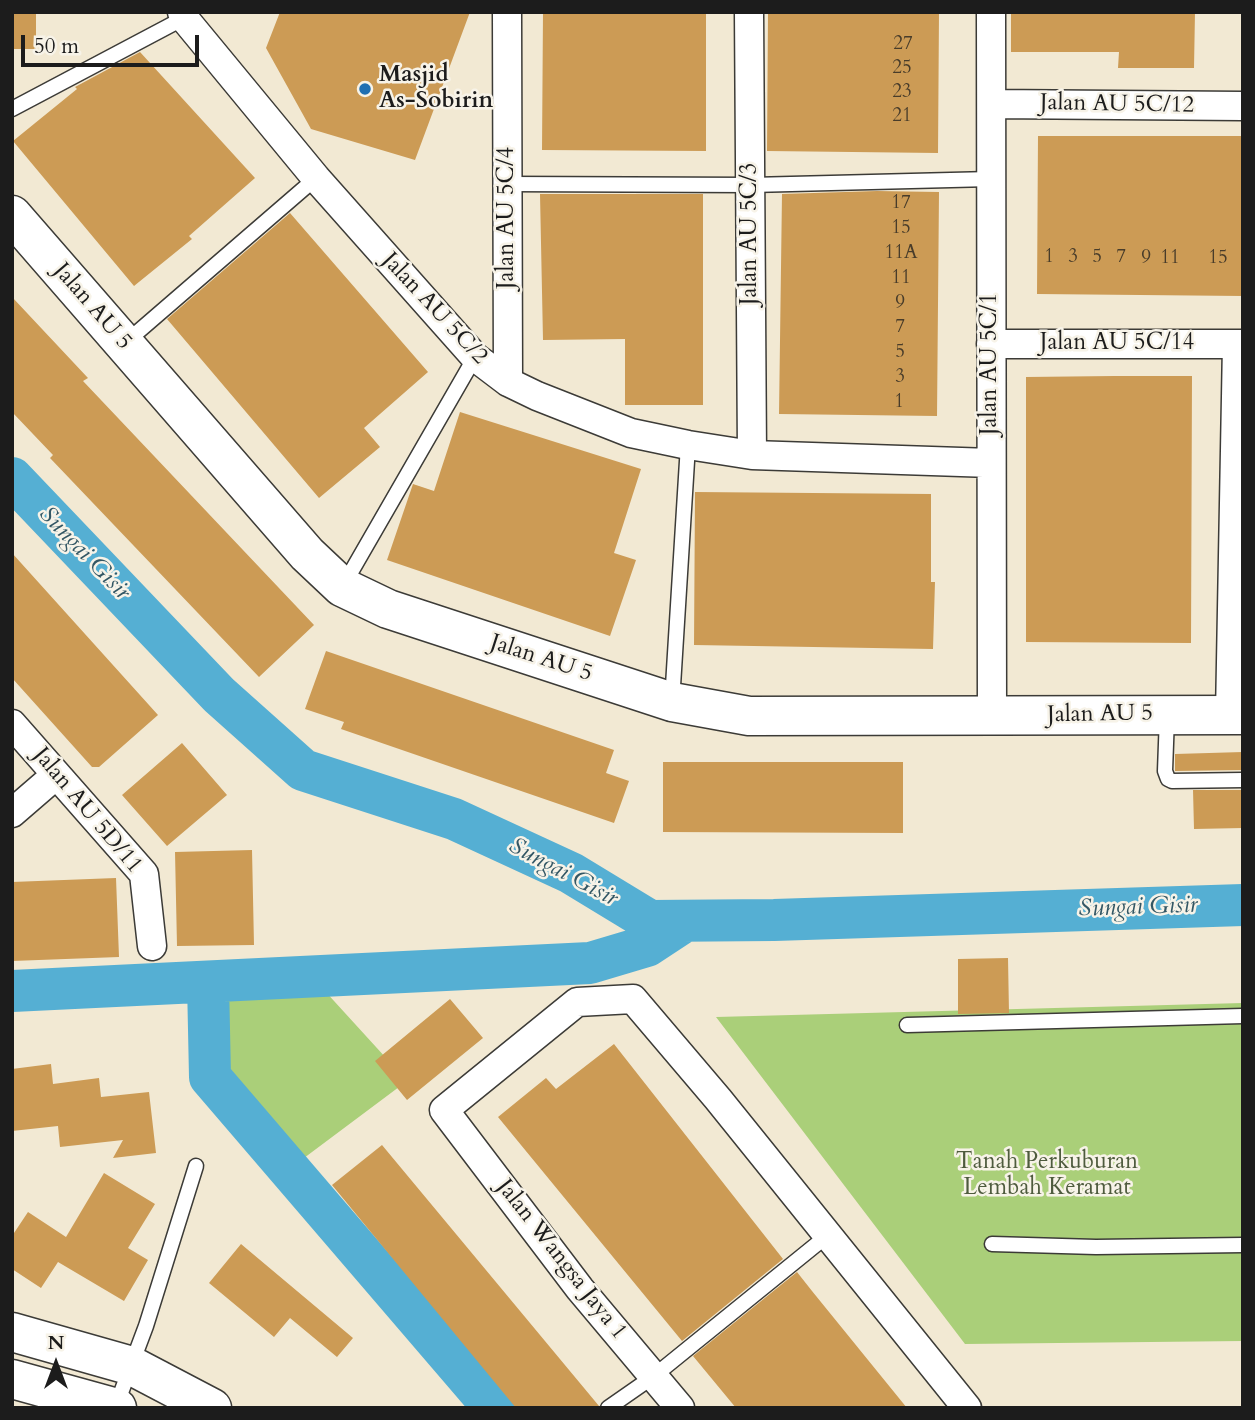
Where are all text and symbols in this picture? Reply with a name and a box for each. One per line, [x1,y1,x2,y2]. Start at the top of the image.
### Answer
scale bar [24,21,203,65]
text: 50 m [34,32,79,61]
house number: 27 [893,34,913,56]
house number: 25 [892,58,912,80]
place label: Masjid As-Sobirin [379,62,493,116]
marker: Masjid As-Sobirin [357,81,373,97]
house number: 23 [892,82,912,104]
street label: Jalan AU 5C/12 [1040,90,1194,120]
house number: 21 [892,106,912,128]
street label: Jalan AU 5C/4 [494,147,522,289]
street label: Jalan AU 5C/3 [737,163,765,305]
house number: 17 [891,193,911,215]
house number: 15 [891,218,911,240]
house number: 11A [885,243,917,265]
street label: Jalan AU 5C/2 [375,247,493,371]
house number: 1 [1044,247,1054,269]
house number: 3 [1068,247,1078,269]
house number: 5 [1092,247,1102,269]
house number: 7 [1116,247,1126,269]
house number: 9 [1141,248,1151,270]
house number: 11 [1160,248,1180,270]
house number: 15 [1208,248,1228,270]
street label: Jalan AU 5 [47,258,137,356]
house number: 11 [891,268,911,290]
house number: 9 [895,293,905,315]
street label: Jalan AU 5C/1 [977,293,1005,435]
house number: 7 [895,317,905,339]
street label: Jalan AU 5C/14 [1040,330,1194,358]
house number: 5 [895,342,905,364]
house number: 3 [895,367,905,389]
house number: 1 [894,392,904,414]
water label: Sungai Gisir [32,501,136,607]
street label: Jalan AU 5 [486,630,596,688]
street label: Jalan AU 5 [1047,700,1153,730]
street label: Jalan AU 5D/11 [26,743,148,879]
water label: Sungai Gisir [504,832,622,914]
water label: Sungai Gisir [1078,892,1198,924]
park label: Tanah Perkuburan Lembah Keramat [956,1149,1138,1203]
street label: Jalan Wangsa Jaya 1 [490,1174,632,1346]
north arrow [21,1329,91,1399]
text: N [48,1330,64,1356]

